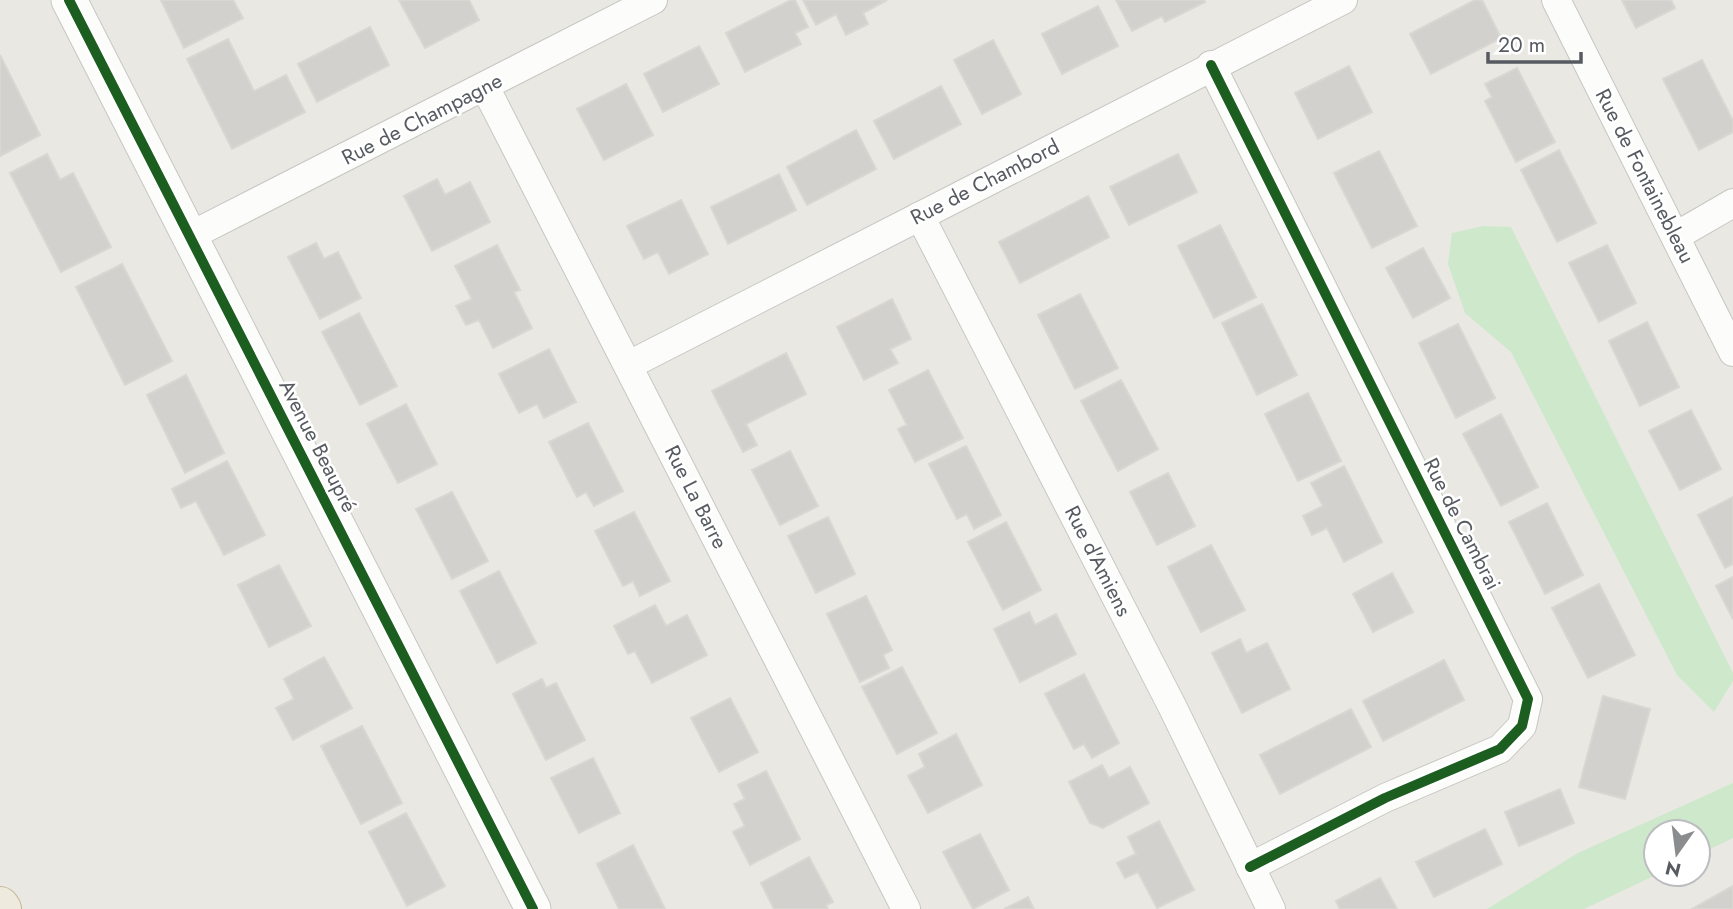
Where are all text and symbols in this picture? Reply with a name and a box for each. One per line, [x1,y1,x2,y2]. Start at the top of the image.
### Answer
scale bar [1488,21,1581,65]
text: 20 m [1498,30,1545,60]
street label: Rue de Champagne [336,65,508,172]
street label: Rue de Fontainebleau [1588,83,1702,269]
street label: Rue de Chambord [905,132,1065,232]
street label: Avenue Beaupré [272,375,364,518]
street label: Rue La Barre [657,440,735,554]
street label: Rue de Cambrai [1416,453,1508,595]
street label: Rue d'Amiens [1057,500,1139,622]
north arrow [1642,818,1712,888]
text: N [1662,854,1684,884]

